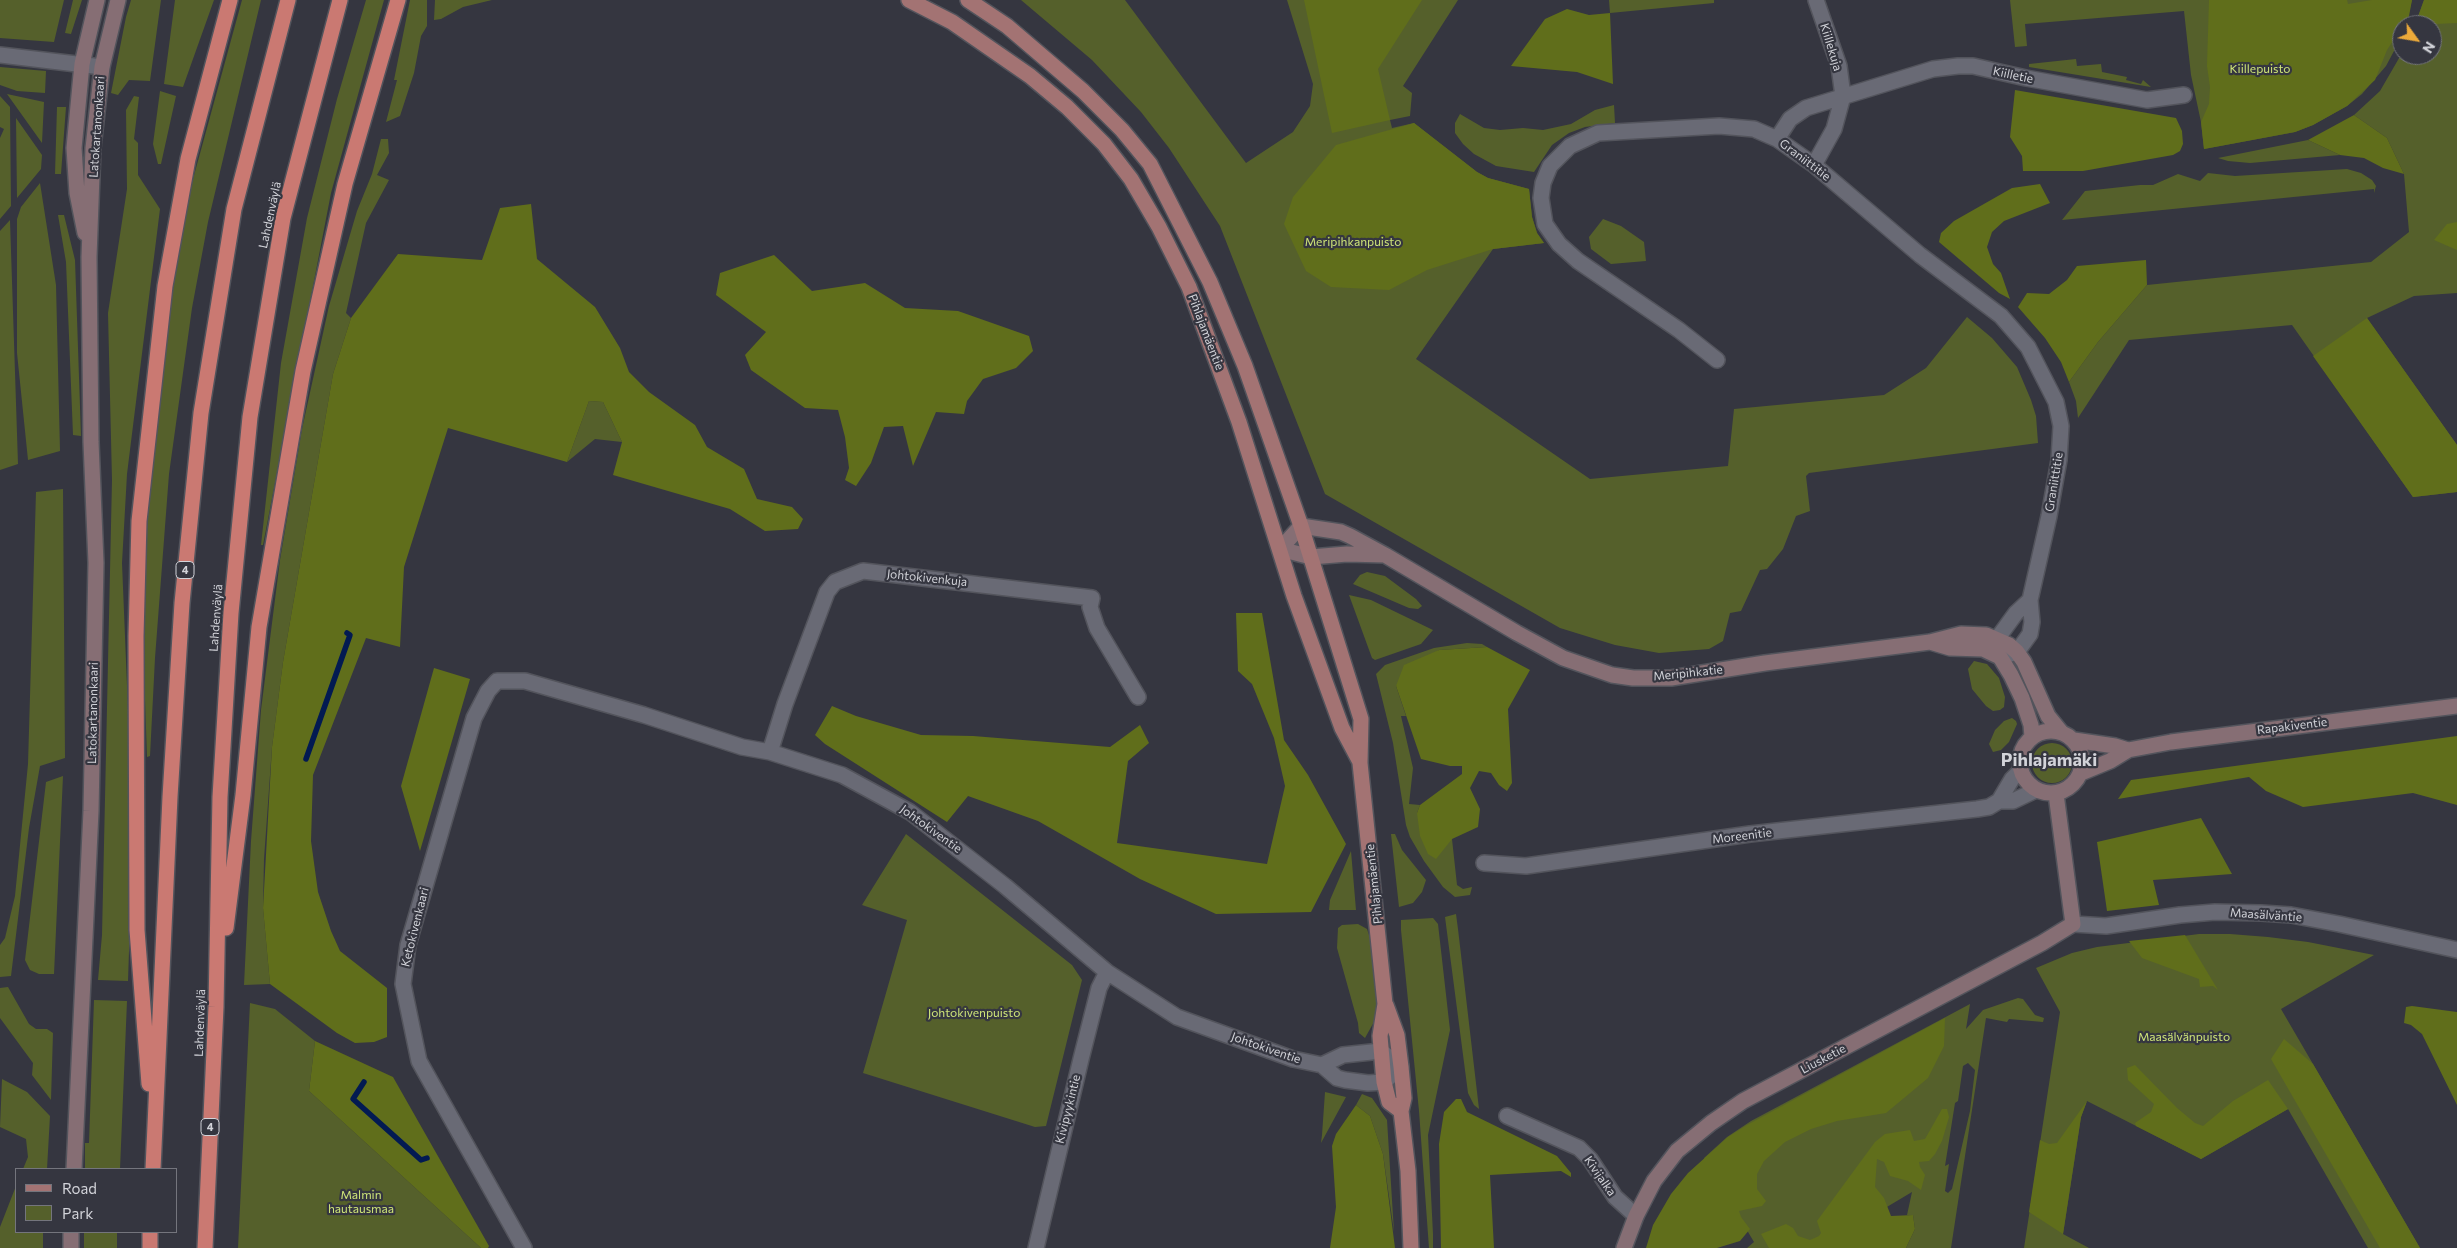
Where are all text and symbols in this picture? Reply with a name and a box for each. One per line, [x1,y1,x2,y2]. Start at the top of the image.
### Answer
north arrow [2392,15,2442,65]
street label: Kiillekuja [1817,21,1845,73]
text: N [2419,39,2439,57]
park label: Kiillepuisto [2230,62,2290,76]
street label: Kiilletie [1992,64,2034,86]
street label: Latokartanonkaari [86,76,108,178]
street label: Graniittitie [1777,136,1833,184]
street label: Lahdenväylä [256,180,284,250]
park label: Meripihkanpuisto [1305,235,1401,249]
street label: Pihlajamäentie [1185,292,1227,372]
street label: Graniittitie [2042,451,2066,513]
road number: 4 [176,562,194,578]
street label: Johtokivenkuja [886,567,968,589]
street label: Lahdenväylä [206,584,226,652]
street label: Latokartanonkaari [85,662,101,764]
street label: Meripihkatie [1653,662,1723,684]
street label: Rapakiventie [2256,715,2328,737]
district label: Pihlajamäki [2001,749,2097,771]
street label: Johtokiventie [897,802,965,856]
street label: Moreenitie [1711,825,1773,847]
street label: Pihlajamäentie [1363,843,1385,925]
street label: Ketokivenkaari [398,886,432,968]
street label: Maasälväntie [2230,905,2302,925]
street label: Lahdenväylä [192,989,208,1057]
park label: Johtokivenpuisto [928,1006,1020,1020]
street label: Johtokiventie [1229,1029,1303,1067]
park label: Maasälvänpuisto [2138,1030,2230,1044]
street label: Liusketie [1798,1041,1848,1077]
street label: Kivipyykintie [1052,1073,1084,1145]
road number: 4 [201,1118,219,1136]
street label: Kivijalka [1581,1153,1619,1199]
legend [15,1168,178,1233]
text: Road [62,1179,97,1197]
park label: Malmin hautausmaa [328,1188,394,1216]
text: Park [62,1204,93,1222]

